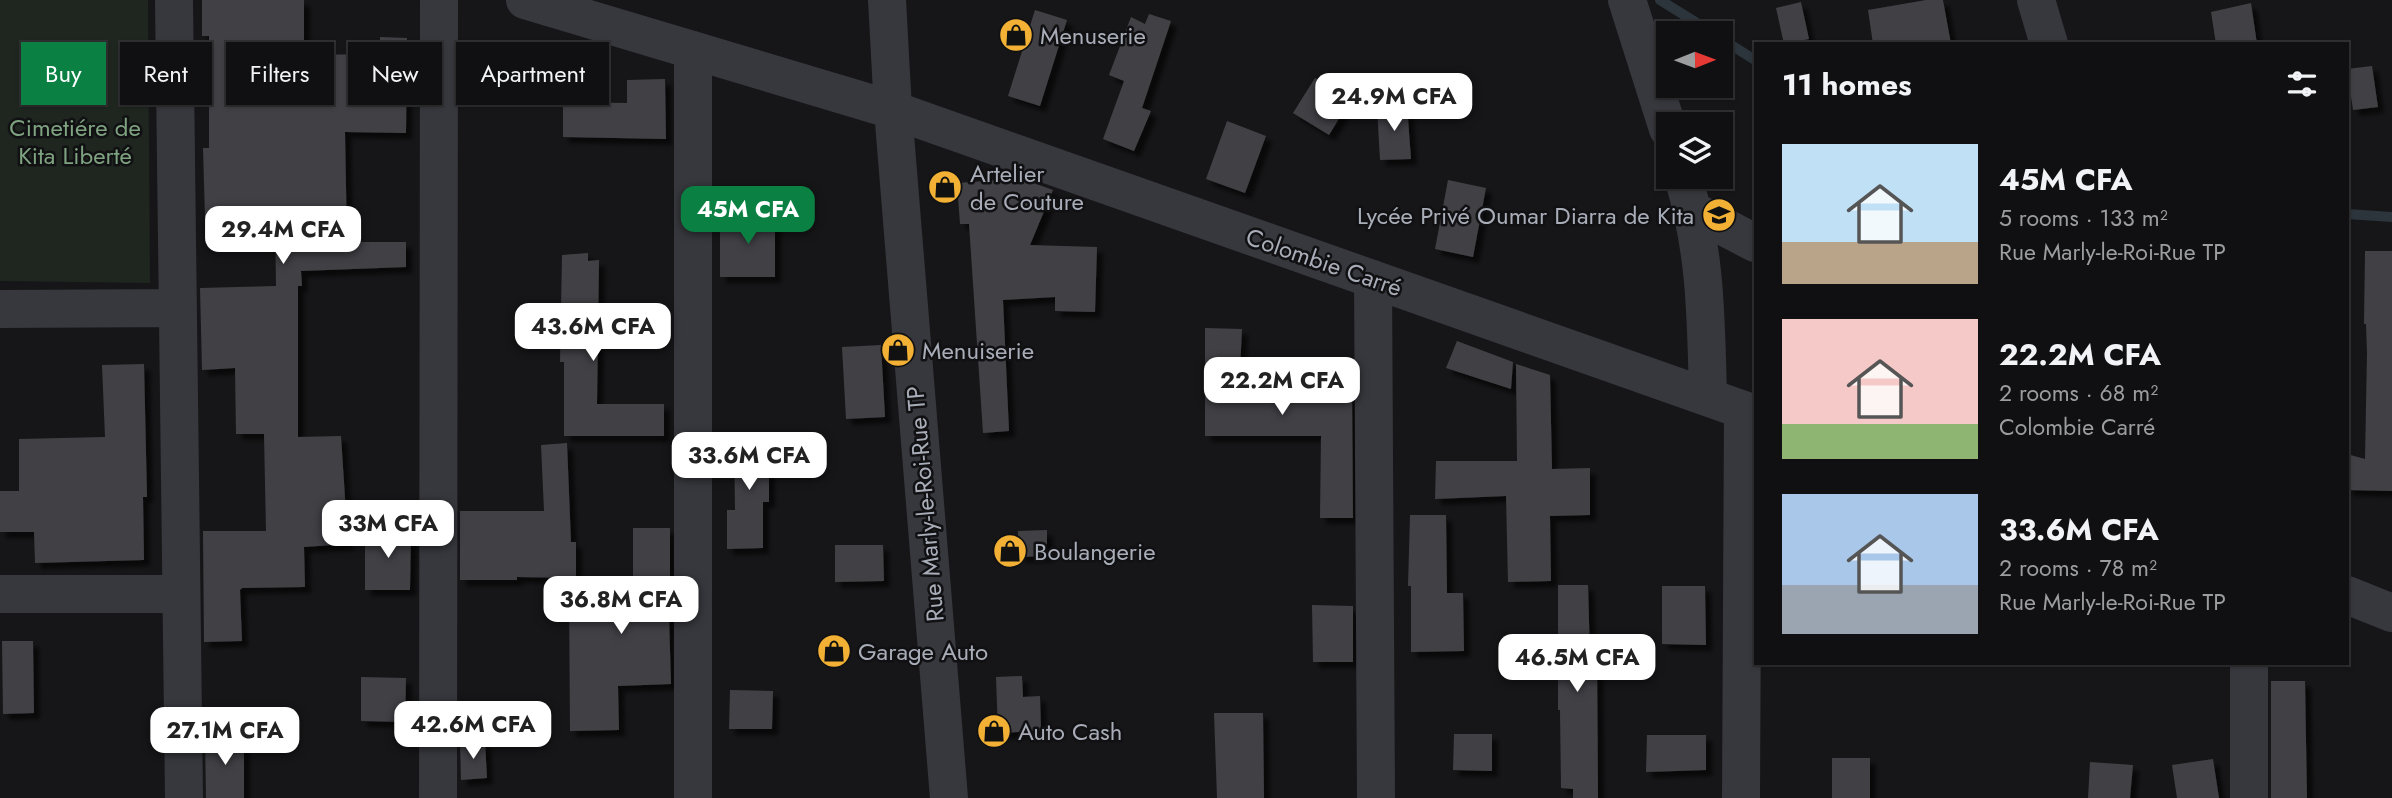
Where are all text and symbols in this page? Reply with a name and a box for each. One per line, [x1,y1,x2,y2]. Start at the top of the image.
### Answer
shop icon: Menuserie [997,16,1035,54]
place label: Menuserie [1040,18,1146,53]
north arrow [1656,21,1732,98]
map controls [1656,21,1733,189]
chip: Buy [21,42,106,105]
chip: Rent [120,42,212,105]
chip: Filters [226,42,334,105]
chip: New [348,42,442,105]
chip: Apartment [456,42,609,105]
text: 11 homes [1782,63,1912,106]
icon: filters [2283,65,2321,103]
pin: 24.9M CFA [1314,74,1474,133]
text: 24.9M CFA [1331,79,1457,113]
park label: Cimetiére de Kita Liberté [9,110,141,173]
button: layers [1656,112,1733,189]
place label: Artelier de Couture [970,156,1084,219]
text: 45M CFA [1999,158,2133,201]
shop icon: Artelier de Couture [926,168,964,206]
icon: home [1838,172,1922,256]
pin: 45M CFA [683,187,813,246]
text: 45M CFA [697,192,799,226]
school or university icon: Lycée Privé Oumar Diarra de Kita [1700,196,1738,234]
place label: Lycée Privé Oumar Diarra de Kita [1357,198,1694,233]
text: 5 rooms · 133 m² [1999,201,2168,235]
pin: 29.4M CFA [203,206,363,266]
text: 29.4M CFA [221,212,345,246]
street label: Colombie Carré [1241,219,1407,305]
text: Rue Marly-le-Roi-Rue TP [1999,235,2226,269]
pin: 43.6M CFA [513,304,673,363]
text: 43.6M CFA [531,309,655,343]
shop icon: Menuiserie [879,331,917,369]
place label: Menuiserie [922,333,1034,368]
text: 22.2M CFA [1999,333,2161,376]
icon: home [1838,347,1922,431]
pin: 22.2M CFA [1202,358,1362,417]
text: 22.2M CFA [1220,363,1344,397]
text: 2 rooms · 68 m² [1999,376,2158,410]
street label: Rue Marly-le-Roi-Rue TP [897,385,953,623]
text: Colombie Carré [1999,410,2155,444]
pin: 33.6M CFA [669,433,829,492]
text: 33.6M CFA [688,438,810,472]
pin: 33M CFA [323,500,453,560]
text: 33M CFA [338,506,438,540]
text: 33.6M CFA [1999,508,2159,551]
icon: home [1838,522,1922,606]
shop icon: Boulangerie [991,532,1029,570]
place label: Boulangerie [1034,534,1156,569]
text: 2 rooms · 78 m² [1999,551,2157,585]
pin: 36.8M CFA [541,576,701,636]
text: 36.8M CFA [559,582,683,616]
text: Rue Marly-le-Roi-Rue TP [1999,585,2226,619]
shop icon: Garage Auto [815,632,853,670]
place label: Garage Auto [858,634,988,669]
pin: 46.5M CFA [1497,634,1657,694]
text: 46.5M CFA [1514,640,1640,674]
pin: 42.6M CFA [393,702,553,761]
text: 42.6M CFA [410,707,536,741]
pin: 27.1M CFA [145,708,305,767]
shop icon: Auto Cash [975,712,1013,750]
text: 27.1M CFA [166,713,284,747]
place label: Auto Cash [1018,714,1122,749]

